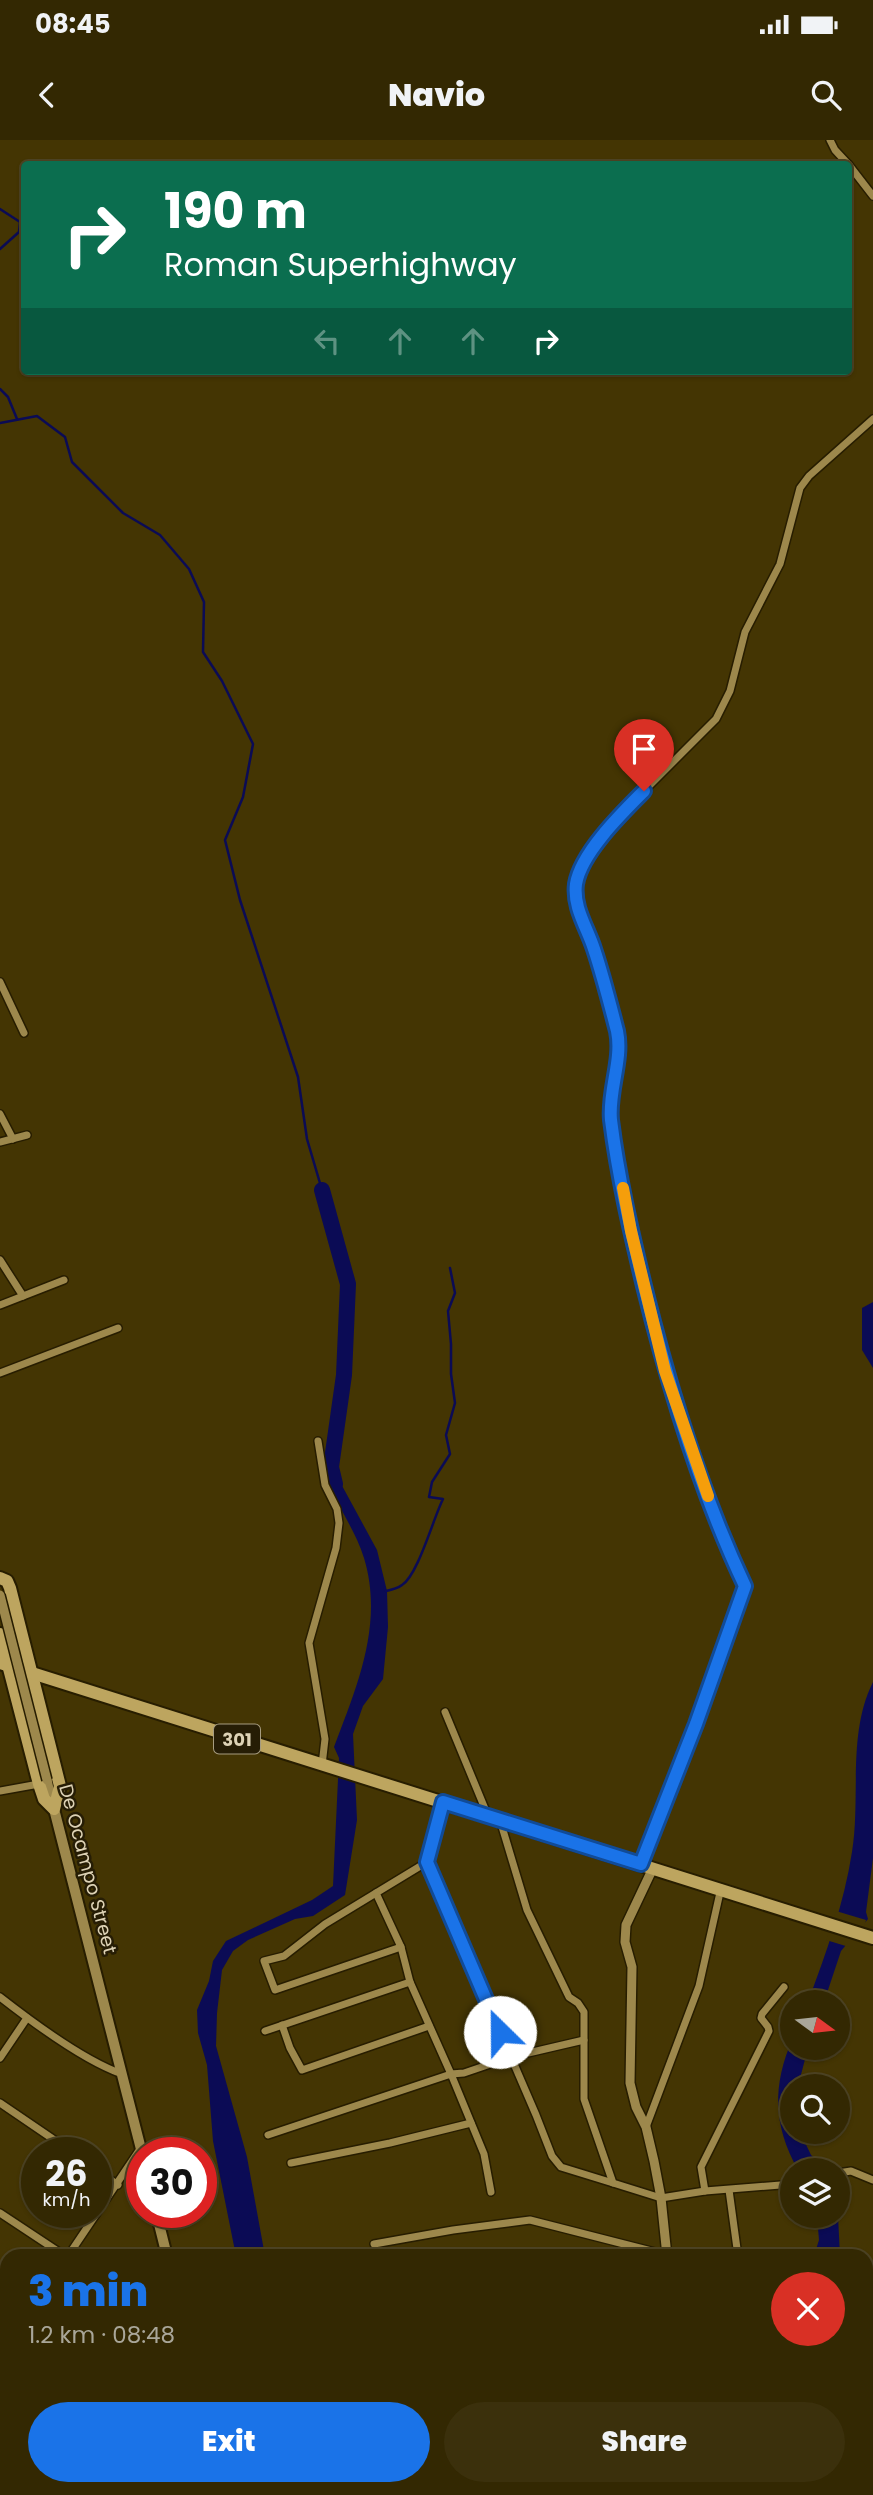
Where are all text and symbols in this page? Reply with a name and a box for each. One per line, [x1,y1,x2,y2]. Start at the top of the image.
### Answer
text: 08:45 [35,6,111,42]
text: Navio [388,72,485,117]
icon: back [28,76,66,114]
icon: search [807,76,845,114]
text: 190 m [164,177,307,245]
icon: right [49,189,140,280]
text: Roman Superhighway [164,242,517,287]
icon: left [308,322,346,360]
icon: ahead [381,322,419,360]
icon: ahead [454,322,492,360]
icon: right [527,322,565,360]
pin [614,719,674,791]
icon: arrive [625,730,663,768]
road number: 301 [214,1724,260,1754]
street label: De Ocampo Street [52,1781,124,1957]
north arrow [780,1990,850,2060]
map controls [780,1990,850,2228]
position arrow [463,1995,537,2069]
button: search [780,2074,850,2144]
speed limit sign: 30 [126,2137,217,2228]
text: 26 [45,2149,88,2198]
button: layers [780,2158,850,2228]
text: km/h [43,2187,90,2212]
text: 3 min [28,2262,148,2321]
button: close [771,2272,845,2346]
text: 1.2 km · 08:48 [28,2319,175,2351]
button: Exit [28,2402,430,2482]
button: Share [444,2402,845,2482]

